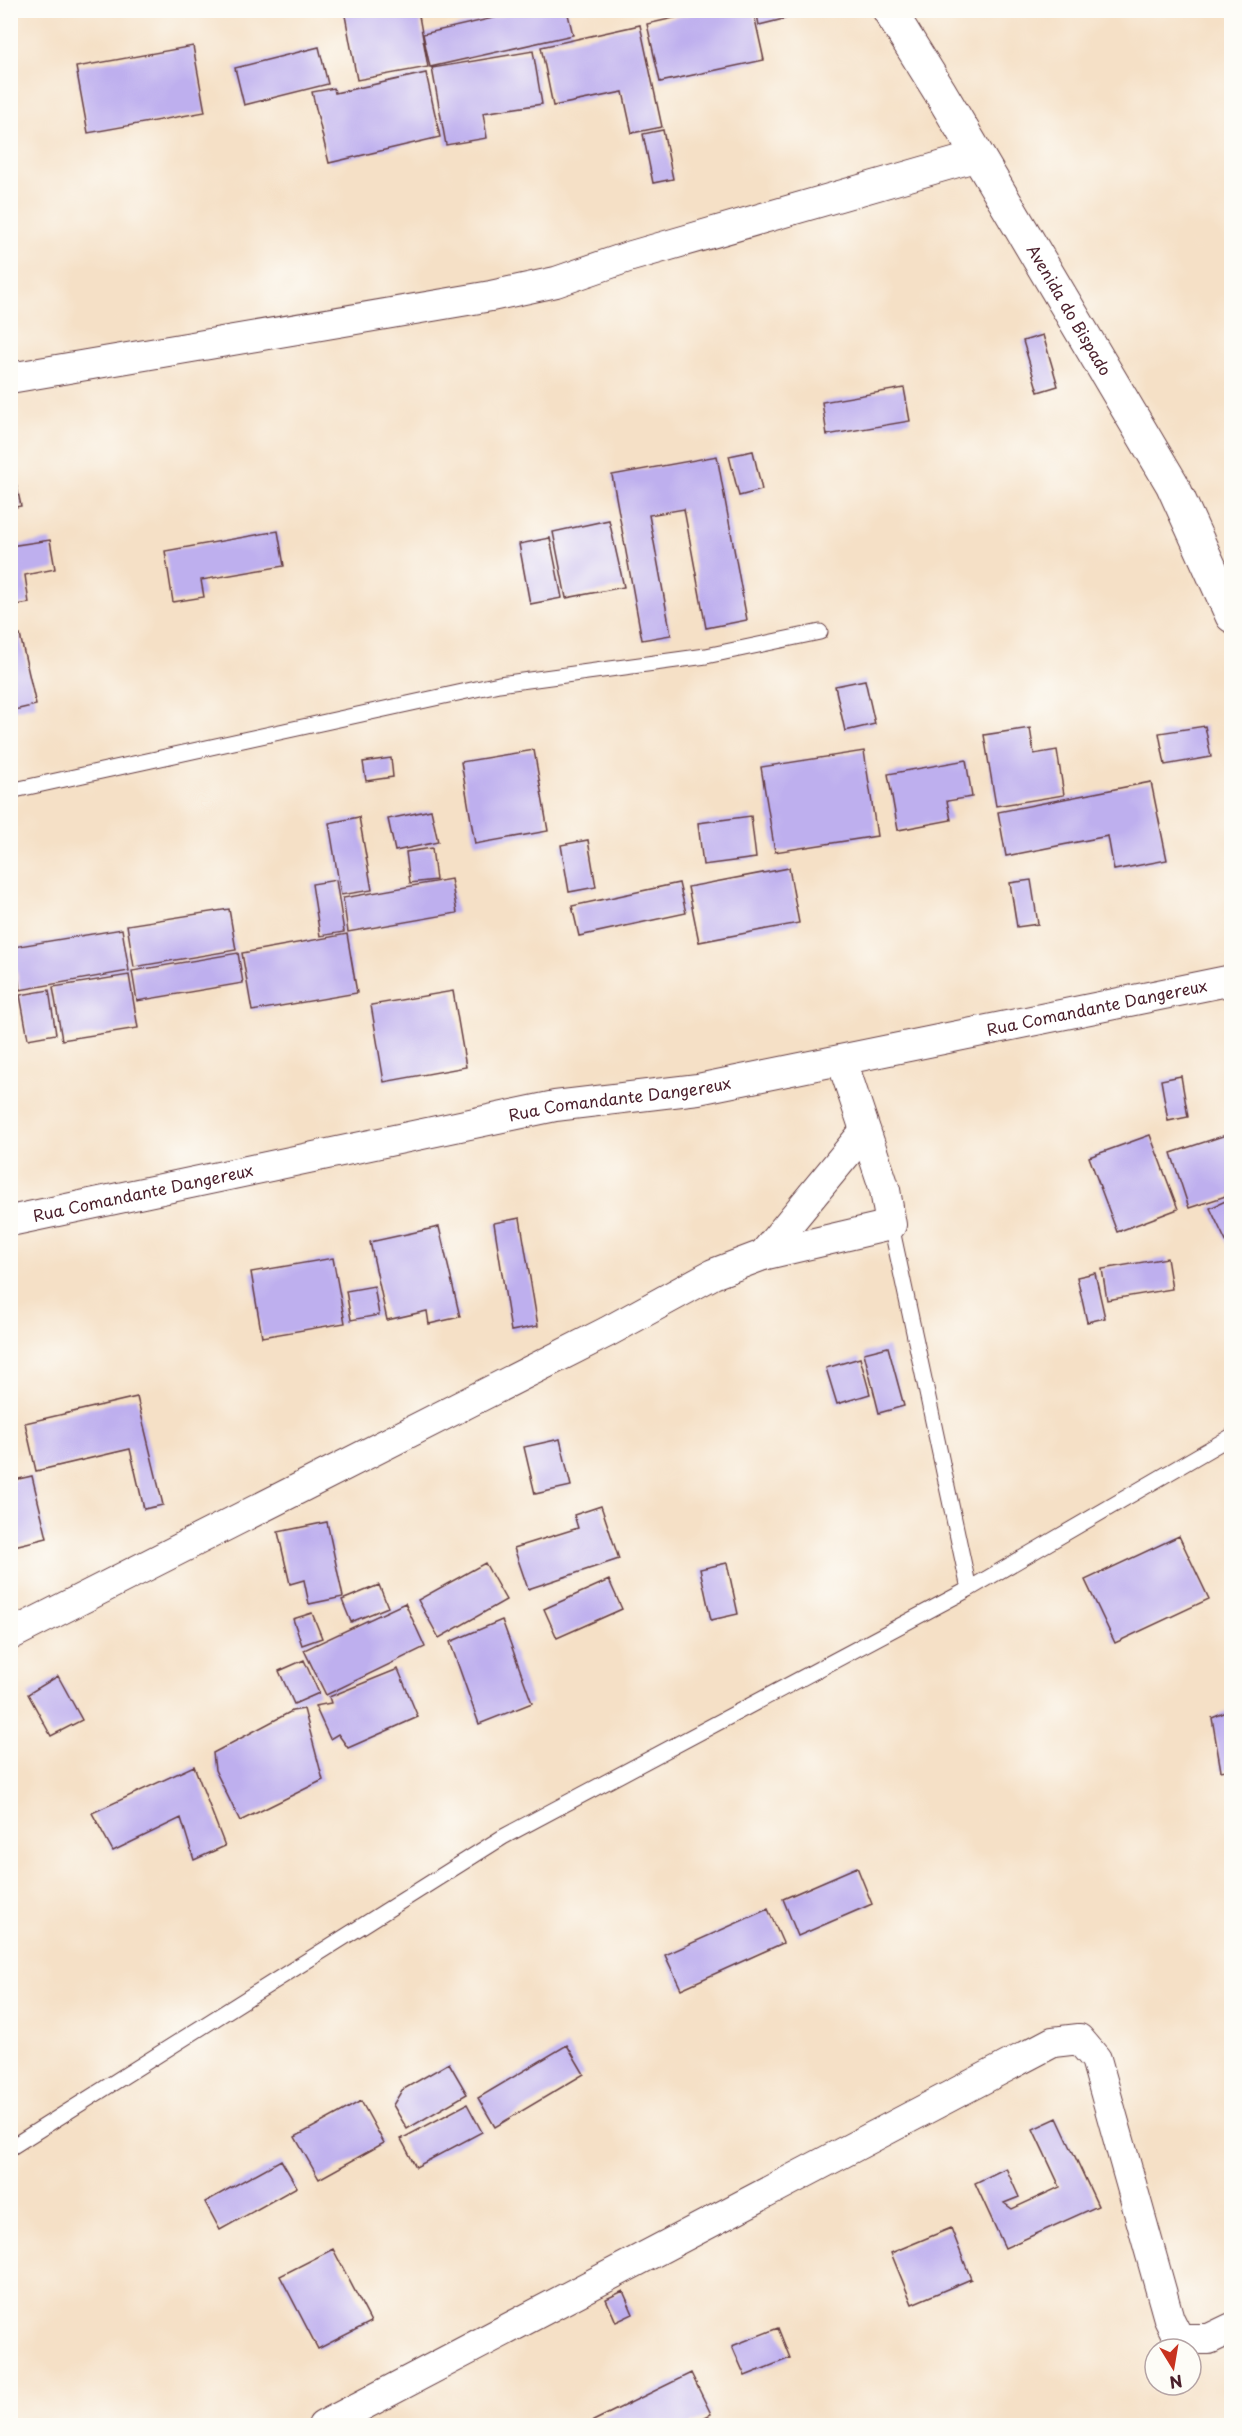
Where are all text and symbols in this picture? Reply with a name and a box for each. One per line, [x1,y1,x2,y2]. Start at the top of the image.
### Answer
street label: Avenida do Bispado [1022,239,1118,380]
street label: Rua Comandante Dangereux [984,972,1209,1041]
street label: Rua Comandante Dangereux [506,1070,733,1127]
street label: Rua Comandante Dangereux [31,1157,255,1227]
north arrow [1143,2337,1203,2397]
text: N [1168,2370,1185,2396]

